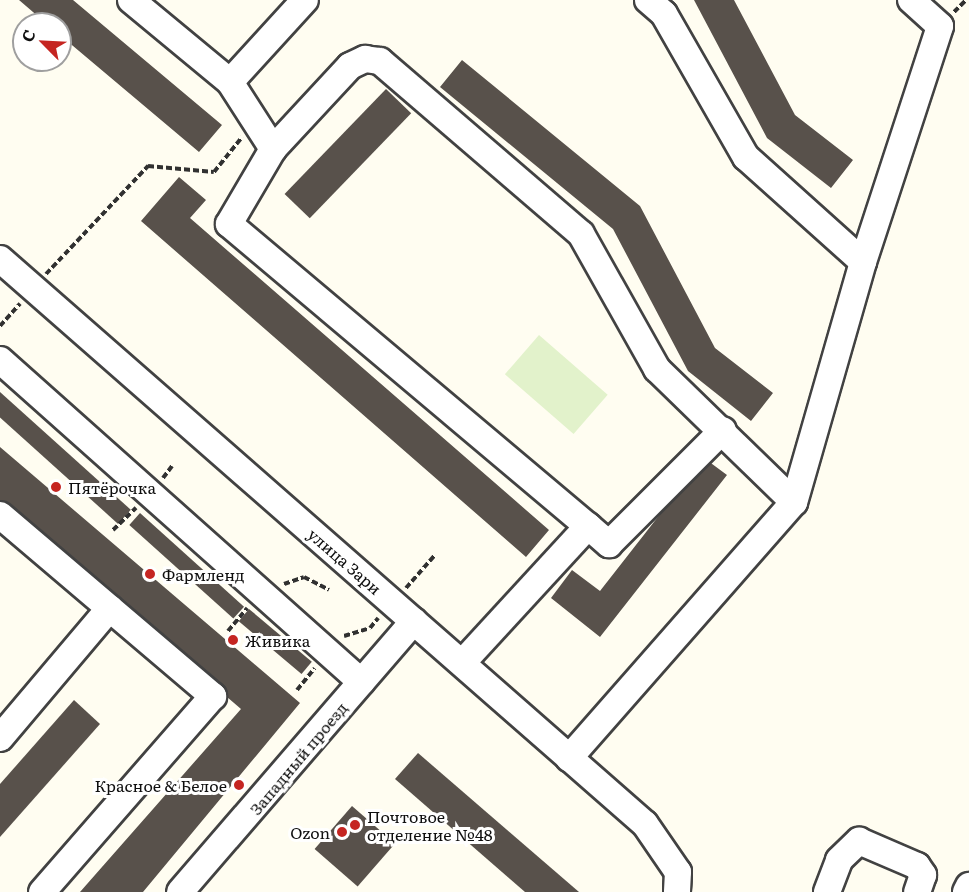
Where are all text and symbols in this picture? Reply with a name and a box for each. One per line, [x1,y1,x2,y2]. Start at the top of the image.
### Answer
north arrow [12,12,72,72]
text: С [14,25,41,46]
place label: Пятёрочка [68,477,156,497]
marker: Пятёрочка [49,480,63,494]
street label: улица Зари [304,524,386,598]
place label: Фармленд [162,564,245,584]
marker: Фармленд [143,567,157,581]
place label: Живика [245,630,310,650]
marker: Живика [226,633,240,647]
street label: Западный проезд [245,698,351,818]
place label: Красное & Белое [94,775,227,795]
marker: Красное & Белое [232,778,246,792]
place label: Почтовое отделение №48 [367,806,493,844]
marker: Почтовое отделение №48 [348,818,362,832]
place label: Ozon [290,822,330,842]
marker: Ozon [335,825,349,839]

